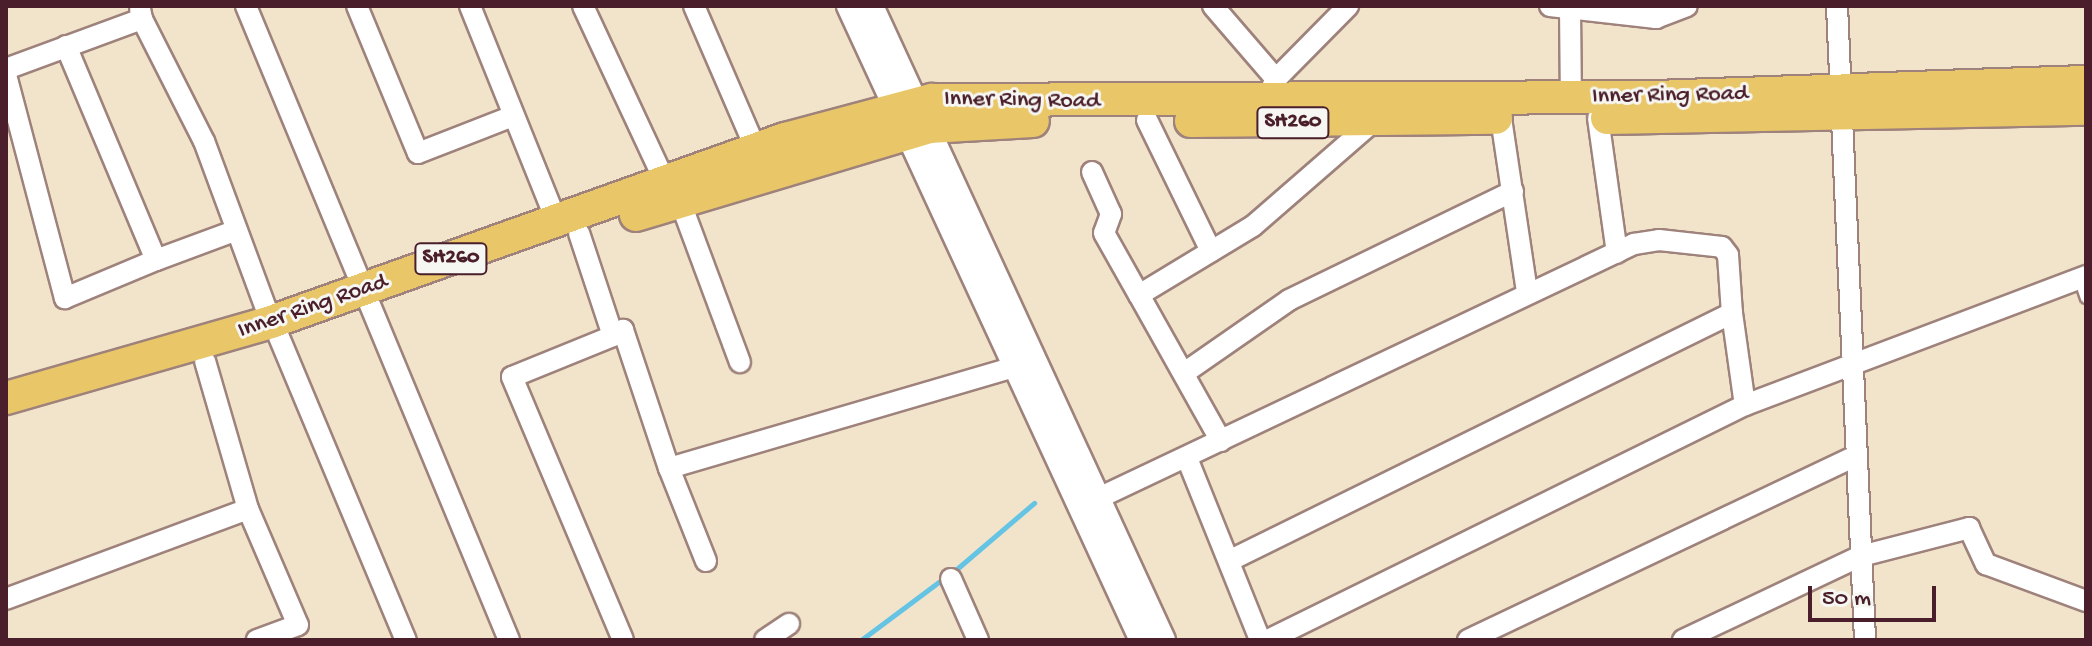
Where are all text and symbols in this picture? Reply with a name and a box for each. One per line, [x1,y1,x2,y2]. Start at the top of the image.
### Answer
street label: Inner Ring Road [1592,80,1748,112]
street label: Inner Ring Road [944,85,1100,117]
road number: SH260 [1255,105,1331,141]
road number: SH260 [413,241,489,277]
street label: Inner Ring Road [235,268,391,346]
scale bar [1812,570,1940,620]
text: 50 m [1822,585,1871,614]

